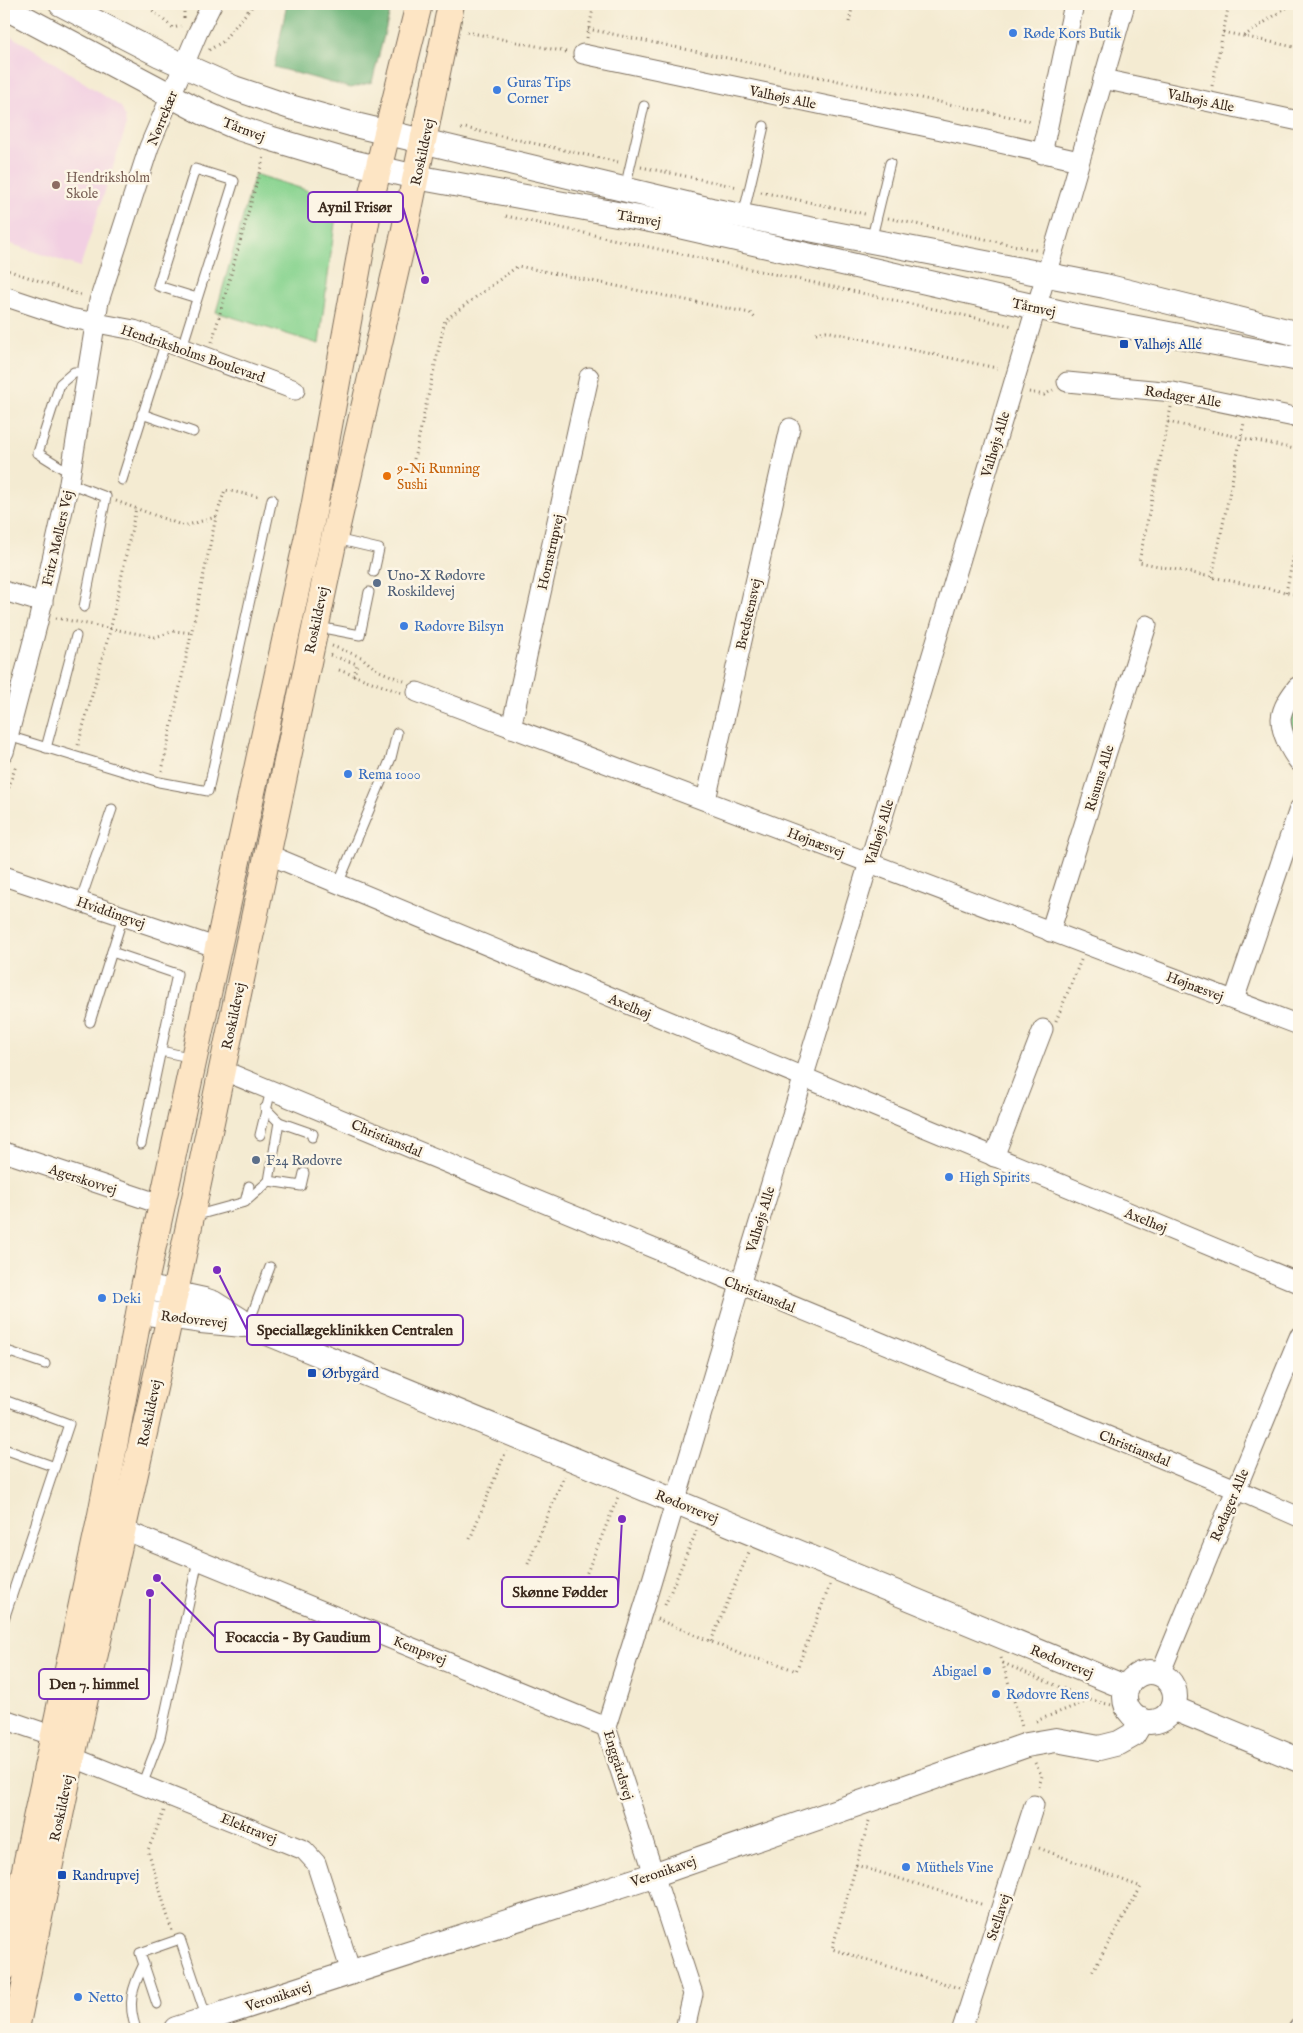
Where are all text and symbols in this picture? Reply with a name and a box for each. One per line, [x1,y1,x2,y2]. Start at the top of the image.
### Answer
place label: Røde Kors Butik [1023,25,1122,43]
marker: Røde Kors Butik [1007,27,1019,39]
place label: Guras Tips Corner [507,74,571,108]
street label: Valhøjs Alle [747,82,818,114]
marker: Guras Tips Corner [491,84,503,96]
street label: Valhøjs Alle [1165,85,1236,117]
street label: Nørrekær [144,88,182,149]
street label: Tårnvej [220,114,268,146]
street label: Roskildevej [407,117,439,187]
place label: Hendriksholm Skole [66,169,150,203]
marker: Hendriksholm Skole [50,179,62,191]
callout: Aynil Frisør [308,192,403,222]
text: Aynil Frisør [317,198,393,217]
street label: Tårnvej [615,206,662,232]
street label: Tårnvej [1010,295,1057,321]
street label: Hendriksholms Boulevard [118,321,268,387]
place label: Valhøjs Allé [1133,336,1202,354]
marker: Valhøjs Allé [1118,338,1130,350]
street label: Rødager Alle [1143,382,1223,412]
street label: Valhøjs Alle [977,409,1015,480]
place label: 9-Ni Running Sushi [396,460,480,494]
marker: 9-Ni Running Sushi [381,470,393,482]
street label: Fritz Møllers Vej [38,489,78,588]
street label: Hornstrupvej [534,513,568,592]
place label: Uno-X Rødovre Roskildevej [387,567,486,601]
marker: Uno-X Rødovre Roskildevej [371,577,383,589]
street label: Bredstensvej [732,577,766,652]
street label: Roskildevej [301,585,333,655]
place label: Rødovre Bilsyn [414,618,504,636]
marker: Rødovre Bilsyn [398,620,410,632]
street label: Risums Alle [1081,742,1119,814]
place label: Rema 1000 [358,766,421,784]
marker: Rema 1000 [342,768,354,780]
street label: Valhøjs Alle [861,797,899,868]
street label: Højnæsvej [784,824,847,862]
street label: Hviddingvej [74,893,147,933]
street label: Højnæsvej [1163,968,1226,1006]
street label: Roskildevej [218,981,250,1051]
street label: Axelhøj [605,990,654,1024]
street label: Christiansdal [348,1116,425,1162]
place label: F24 Rødovre [266,1152,343,1170]
marker: F24 Rødovre [250,1154,262,1166]
street label: Agerskovvej [45,1160,119,1199]
place label: High Spirits [959,1169,1030,1187]
marker: High Spirits [943,1171,955,1183]
street label: Valhøjs Alle [742,1184,780,1255]
street label: Axelhøj [1121,1204,1170,1238]
street label: Christiansdal [721,1272,798,1317]
place label: Deki [112,1290,141,1308]
marker: Deki [96,1292,108,1304]
street label: Rødovrevej [160,1307,228,1333]
callout: Speciallægeklinikken Centralen [247,1315,463,1345]
text: Speciallægeklinikken Centralen [257,1321,453,1340]
place label: Ørbygård [322,1365,379,1383]
marker: Ørbygård [306,1367,318,1379]
street label: Roskildevej [134,1378,166,1448]
street label: Christiansdal [1096,1426,1173,1471]
street label: Rødager Alle [1207,1466,1254,1545]
street label: Rødovrevej [652,1486,721,1528]
callout: Skønne Fødder [502,1577,618,1607]
text: Skønne Fødder [512,1583,608,1602]
callout: Focaccia - By Gaudium [215,1622,380,1652]
text: Focaccia - By Gaudium [225,1628,371,1647]
street label: Kempsvej [390,1632,449,1670]
street label: Rødovrevej [1027,1641,1096,1683]
place label: Abigael [931,1663,977,1681]
marker: Abigael [981,1665,993,1677]
callout: Den 7. himmel [39,1669,149,1699]
text: Den 7. himmel [49,1675,140,1694]
place label: Rødovre Rens [1006,1686,1089,1704]
marker: Rødovre Rens [990,1688,1002,1700]
street label: Enggårdsvej [599,1728,637,1802]
street label: Roskildevej [46,1773,78,1843]
street label: Elektravej [218,1810,279,1848]
street label: Veronikavej [627,1852,698,1892]
place label: Müthels Vine [916,1859,994,1877]
marker: Müthels Vine [900,1861,912,1873]
place label: Randrupvej [72,1867,139,1885]
marker: Randrupvej [56,1869,68,1881]
street label: Stellavej [983,1892,1015,1943]
street label: Veronikavej [242,1978,313,2016]
place label: Netto [88,1989,124,2007]
marker: Netto [72,1991,84,2003]

